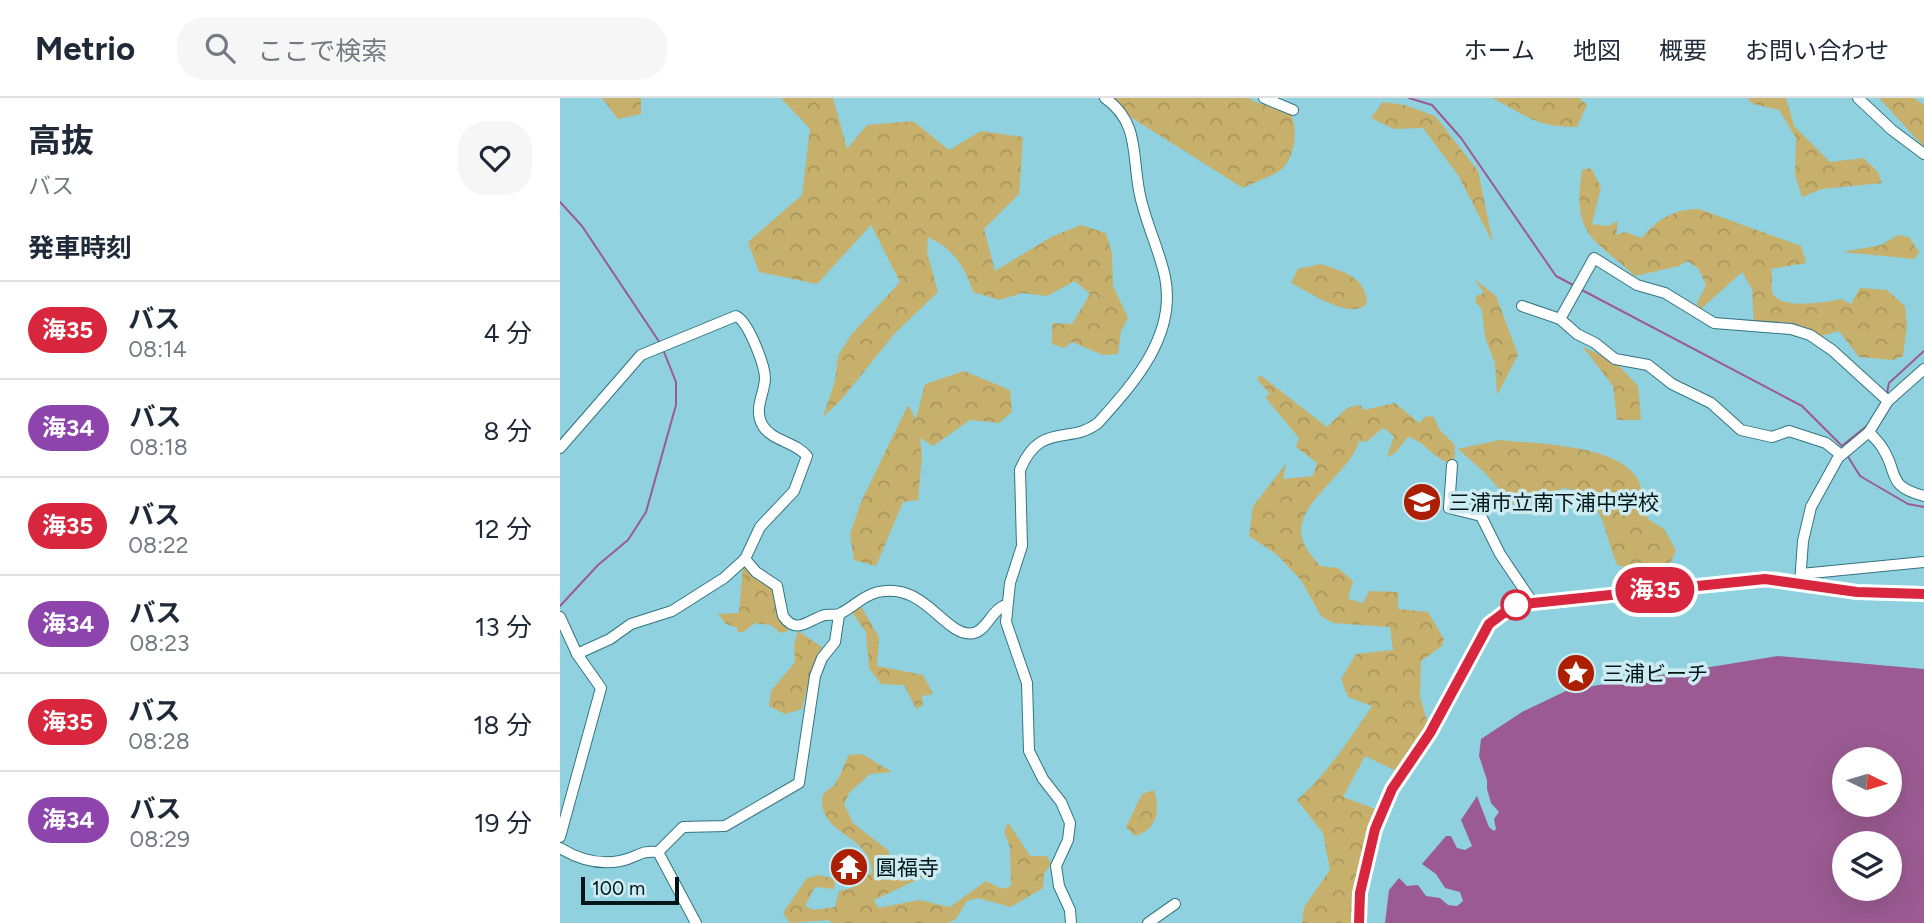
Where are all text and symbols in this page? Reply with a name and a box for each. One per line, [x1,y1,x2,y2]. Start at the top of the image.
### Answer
search box [177,17,667,80]
text: Metrio [35,29,135,68]
icon: search [201,29,239,67]
text: ここで検索 [257,35,387,67]
text: ホーム [1464,36,1535,65]
text: 地図 [1573,36,1621,65]
text: 概要 [1659,36,1707,65]
text: お問い合わせ [1745,36,1889,65]
text: 高抜 [28,121,94,160]
button: heart [458,121,532,195]
text: バス [28,172,74,200]
text: 発車時刻 [28,232,132,264]
text: バス [128,303,180,335]
text: 海35 [42,315,93,344]
text: 4 分 [483,317,532,349]
text: 08:14 [128,335,187,363]
text: バス [130,401,182,433]
text: 海34 [42,413,95,442]
text: 8 分 [484,415,532,447]
text: 08:18 [130,433,188,461]
school or university icon: 三浦市立南下浦中学校 [1401,481,1443,523]
place label: 三浦市立南下浦中学校 [1449,490,1659,515]
text: バス [128,499,180,531]
text: 海35 [42,511,93,540]
text: 12 分 [474,513,532,545]
text: 08:22 [128,531,189,559]
line badge: 海35 [1615,567,1695,613]
text: 海35 [1629,575,1681,604]
unlabelled marker [1501,590,1531,620]
text: バス [130,597,182,629]
text: 海34 [42,609,95,638]
text: 13 分 [475,611,532,643]
text: 08:23 [130,629,190,657]
place icon: 三浦ビーチ [1555,652,1597,694]
place label: 三浦ビーチ [1603,661,1708,686]
text: バス [128,695,180,727]
text: 海35 [42,707,93,736]
text: 18 分 [473,709,532,741]
text: 08:28 [128,727,190,755]
north arrow [1832,747,1902,817]
map controls [1832,747,1902,901]
text: バス [130,793,182,825]
text: 海34 [42,805,95,834]
text: 19 分 [474,807,532,839]
text: 08:29 [130,825,190,853]
button: layers [1832,831,1902,901]
temple icon: 圓福寺 [828,846,870,888]
place label: 圓福寺 [876,855,939,880]
scale bar [581,874,679,906]
text: 100 m [592,877,645,900]

